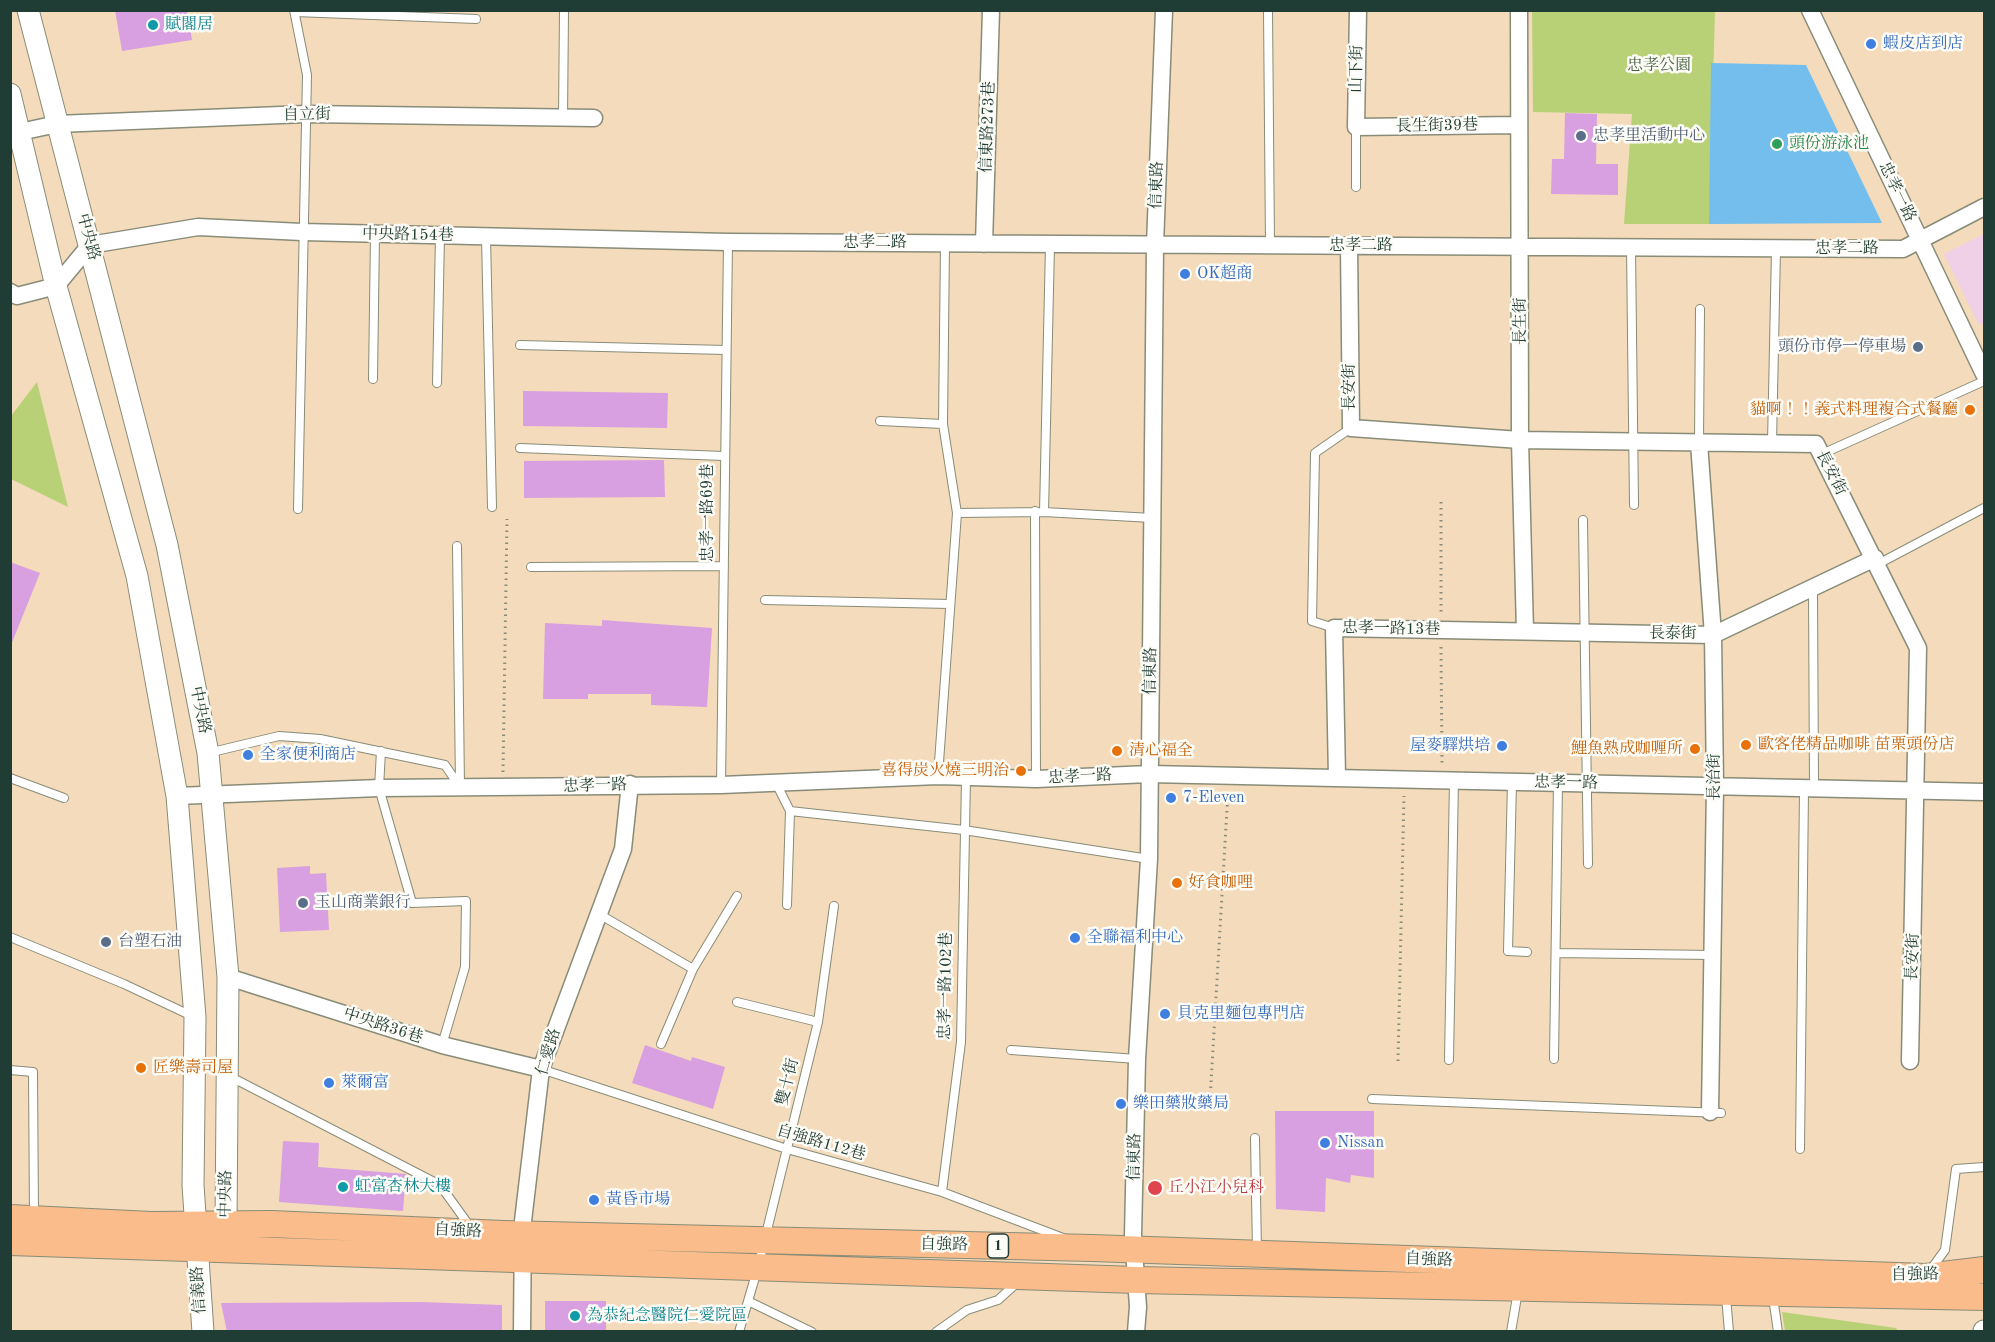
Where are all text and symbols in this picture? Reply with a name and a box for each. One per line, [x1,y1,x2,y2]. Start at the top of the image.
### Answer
place label: 賦閣居 [165,15,213,35]
marker: 賦閣居 [146,18,160,32]
place label: 蝦皮店到店 [1883,34,1963,54]
marker: 蝦皮店到店 [1864,37,1878,51]
street label: 山下街 [1347,45,1367,93]
park label: 忠孝公園 [1627,56,1691,76]
street label: 信東路273巷 [977,81,999,173]
street label: 自立街 [283,105,331,125]
street label: 長生街39巷 [1396,116,1478,136]
place label: 忠孝里活動中心 [1593,126,1705,146]
marker: 忠孝里活動中心 [1574,129,1588,143]
place label: 頭份游泳池 [1789,134,1869,154]
marker: 頭份游泳池 [1770,137,1784,151]
street label: 忠孝一路 [1874,159,1920,225]
street label: 信東路 [1147,161,1167,209]
street label: 中央路 [73,211,103,263]
street label: 中央路154巷 [362,225,454,245]
street label: 忠孝二路 [843,233,907,253]
street label: 忠孝二路 [1329,236,1393,256]
street label: 忠孝二路 [1815,239,1879,259]
place label: OK超商 [1197,264,1252,284]
marker: OK超商 [1178,267,1192,281]
street label: 長生街 [1511,297,1531,345]
place label: 頭份市停一停車場 [1778,337,1906,357]
marker: 頭份市停一停車場 [1911,340,1925,354]
street label: 長安街 [1340,363,1360,411]
place label: 貓啊！！義式料理複合式餐廳 [1750,400,1958,420]
marker: 貓啊！！義式料理複合式餐廳 [1963,403,1977,417]
street label: 長安街 [1812,447,1850,499]
street label: 忠孝一路69巷 [698,464,718,562]
street label: 忠孝一路13巷 [1342,619,1440,639]
street label: 長泰街 [1649,624,1697,644]
street label: 信東路 [1141,647,1161,695]
street label: 中央路 [186,685,214,735]
place label: 歐客佬精品咖啡 苗栗頭份店 [1758,735,1954,755]
place label: 屋麥驛烘培 [1410,736,1490,756]
marker: 歐客佬精品咖啡 苗栗頭份店 [1739,738,1753,752]
marker: 屋麥驛烘培 [1495,739,1509,753]
place label: 鯉魚熟成咖喱所 [1571,739,1683,759]
place label: 清心福全 [1129,741,1193,761]
marker: 鯉魚熟成咖喱所 [1688,742,1702,756]
marker: 清心福全 [1110,744,1124,758]
place label: 全家便利商店 [260,745,356,765]
marker: 全家便利商店 [241,748,255,762]
street label: 長治街 [1705,753,1725,801]
place label: 喜得炭火燒三明治 [881,761,1009,781]
marker: 喜得炭火燒三明治 [1014,764,1028,778]
street label: 忠孝一路 [1048,766,1112,788]
street label: 忠孝一路 [1534,773,1598,793]
street label: 忠孝一路 [563,775,627,797]
place label: 7-Eleven [1183,788,1245,808]
marker: 7-Eleven [1164,791,1178,805]
place label: 好食咖哩 [1189,873,1253,893]
marker: 好食咖哩 [1170,876,1184,890]
place label: 玉山商業銀行 [315,893,411,913]
marker: 玉山商業銀行 [296,896,310,910]
place label: 全聯福利中心 [1087,928,1183,948]
marker: 全聯福利中心 [1068,931,1082,945]
place label: 台塑石油 [118,932,182,952]
street label: 忠孝一路102巷 [935,932,957,1040]
street label: 長安街 [1903,933,1923,981]
marker: 台塑石油 [99,935,113,949]
street label: 中央路36巷 [341,1004,425,1048]
place label: 貝克里麵包專門店 [1177,1004,1305,1024]
marker: 貝克里麵包專門店 [1158,1007,1172,1021]
street label: 仁愛路 [533,1026,565,1078]
street label: 雙十街 [773,1056,803,1108]
place label: 匠樂壽司屋 [153,1058,233,1078]
marker: 匠樂壽司屋 [134,1061,148,1075]
place label: 萊爾富 [341,1073,389,1093]
marker: 萊爾富 [322,1076,336,1090]
place label: 樂田藥妝藥局 [1133,1094,1229,1114]
marker: 樂田藥妝藥局 [1114,1097,1128,1111]
street label: 自強路112巷 [774,1121,868,1165]
street label: 信東路 [1125,1133,1145,1181]
place label: Nissan [1337,1133,1384,1153]
marker: Nissan [1318,1136,1332,1150]
street label: 中央路 [216,1170,236,1218]
place label: 虹富杏林大樓 [355,1177,451,1197]
place label: 丘小江小兒科 [1168,1178,1264,1198]
marker: 丘小江小兒科 [1146,1179,1164,1197]
marker: 虹富杏林大樓 [336,1180,350,1194]
place label: 黃昏市場 [606,1190,670,1210]
marker: 黃昏市場 [587,1193,601,1207]
street label: 自強路 [434,1220,482,1242]
road number: 1 [988,1234,1008,1258]
street label: 自強路 [920,1235,968,1255]
street label: 自強路 [1405,1250,1453,1270]
street label: 信義路 [188,1265,210,1315]
street label: 自強路 [1891,1265,1939,1285]
place label: 為恭紀念醫院仁愛院區 [587,1306,747,1326]
marker: 為恭紀念醫院仁愛院區 [568,1309,582,1323]

